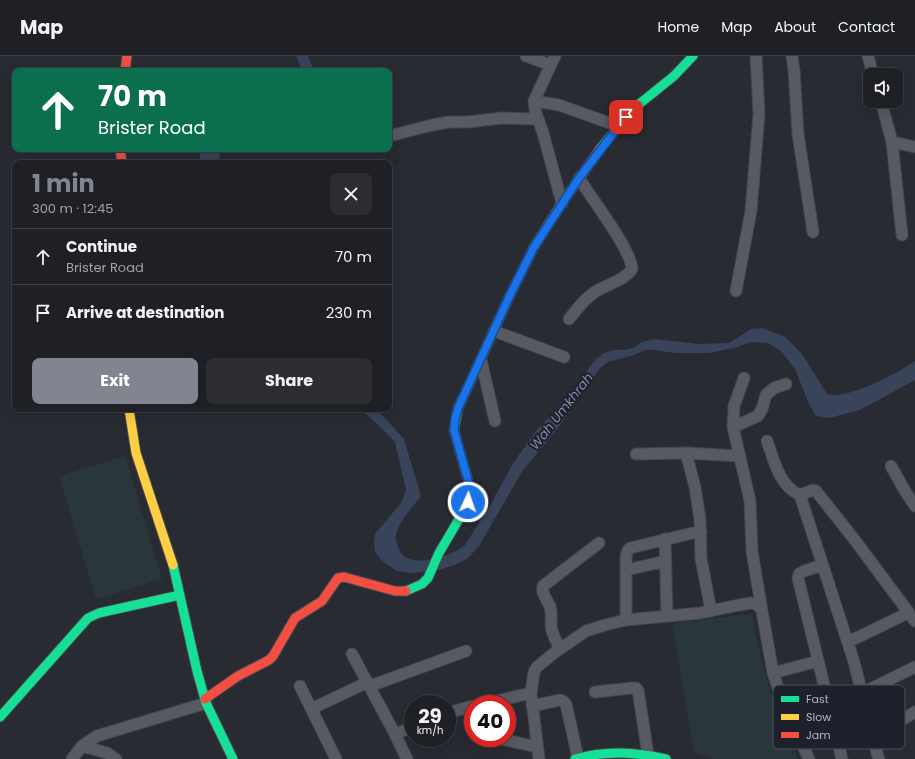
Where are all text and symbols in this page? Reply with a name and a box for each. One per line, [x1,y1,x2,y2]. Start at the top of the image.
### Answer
text: Map [20,14,63,41]
text: Home [657,17,699,37]
text: Map [721,17,752,37]
text: About [774,17,816,37]
text: Contact [838,17,895,37]
map controls [863,68,903,108]
button: sound [863,68,903,108]
text: 70 m [98,77,167,116]
icon: ahead [32,84,84,136]
pin [609,100,643,134]
icon: arrive [615,106,637,128]
text: Brister Road [98,115,206,140]
text: 1 min [32,167,95,200]
button: close [330,173,372,215]
text: 300 m · 12:45 [32,199,113,218]
text: Continue [66,236,137,257]
icon: ahead [32,246,54,268]
text: 70 m [335,246,372,267]
text: Brister Road [66,258,144,277]
icon: arrive [32,302,54,324]
text: Arrive at destination [66,302,224,323]
text: 230 m [326,302,372,323]
button: Exit [32,358,198,404]
button: Share [206,358,372,404]
water label: Wah Umkhrah [525,369,597,454]
position arrow [447,481,489,523]
legend [773,685,905,749]
text: Fast [806,691,829,707]
speed limit sign: 40 [464,695,516,747]
text: 29 [418,702,442,730]
text: Slow [806,709,831,725]
text: km/h [417,723,443,738]
text: Jam [806,727,831,743]

